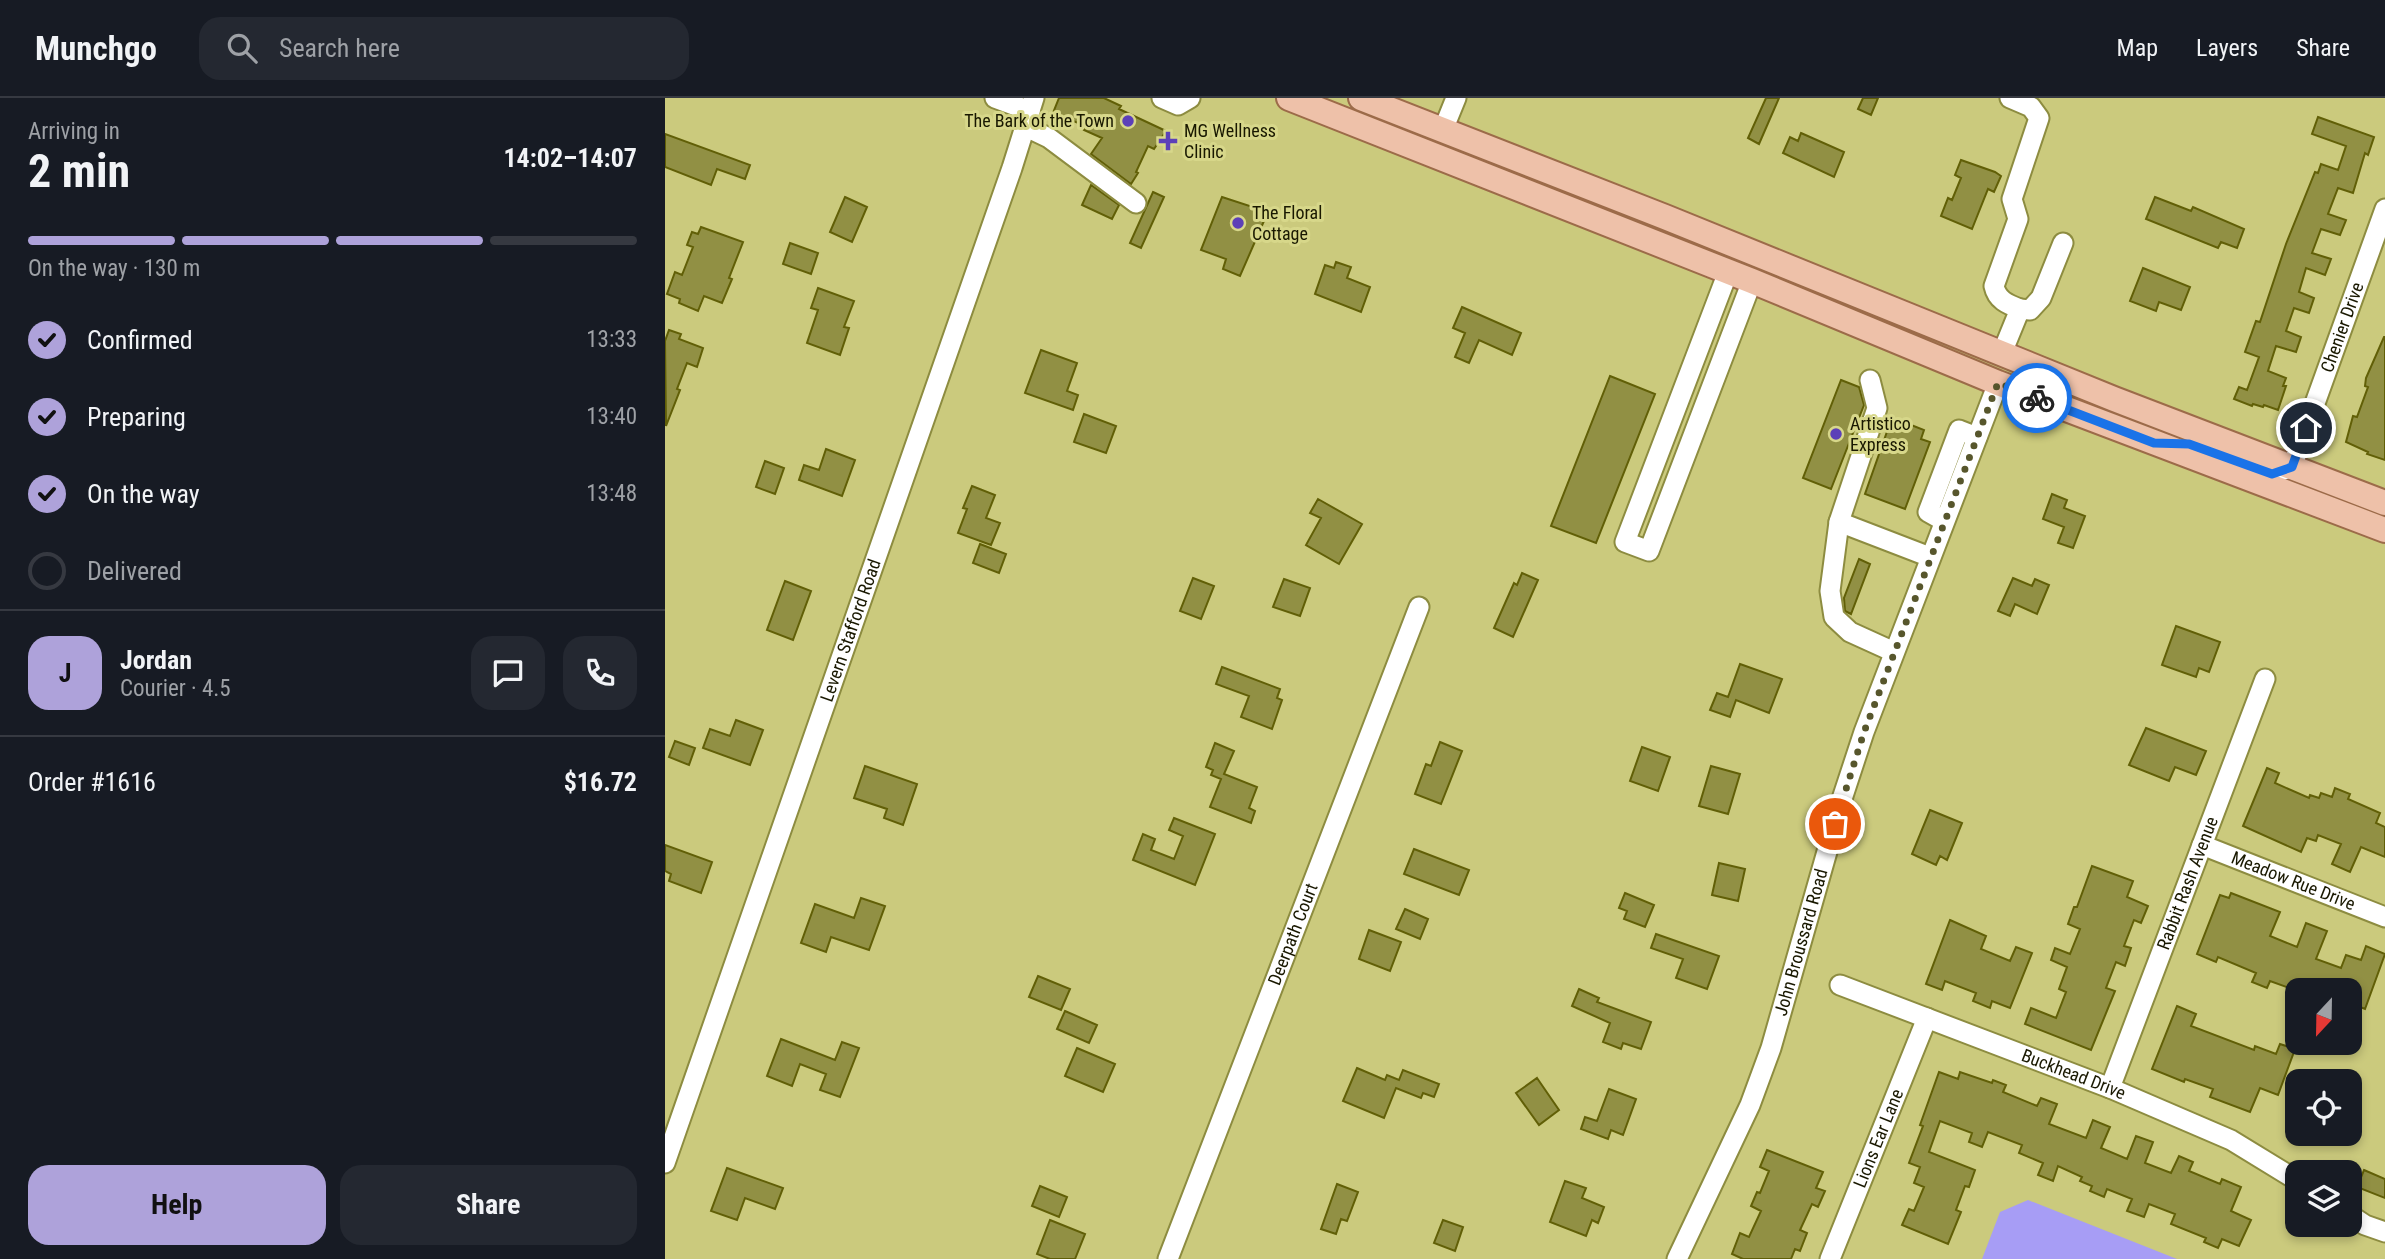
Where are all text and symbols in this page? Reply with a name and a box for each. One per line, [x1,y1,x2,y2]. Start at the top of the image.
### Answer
search box [199,17,689,80]
text: Munchgo [35,29,157,68]
icon: search [223,29,261,67]
text: Search here [279,33,400,63]
text: Map [2117,34,2158,62]
text: Layers [2196,34,2258,62]
text: Share [2296,34,2350,62]
place label: The Bark of the Town [964,110,1114,131]
marker: The Bark of the Town [1120,113,1136,129]
text: Arriving in [28,118,120,145]
place label: MG Wellness Clinic [1184,120,1276,162]
marker: MG Wellness Clinic [1158,131,1178,151]
text: 14:02–14:07 [503,143,637,173]
text: 2 min [28,144,130,198]
place label: The Floral Cottage [1252,202,1322,244]
marker: The Floral Cottage [1230,215,1246,231]
text: On the way · 130 m [28,255,200,282]
street label: Chenier Drive [2316,279,2368,375]
icon: check [28,321,66,359]
text: Confirmed [87,325,193,355]
text: 13:33 [586,326,637,353]
courier [2002,363,2072,433]
icon: bike [2018,379,2056,417]
icon: check [28,398,66,436]
pin [2276,398,2336,458]
text: Preparing [87,402,186,432]
text: 13:40 [586,403,637,430]
icon: home [2287,409,2325,447]
place label: Artistico Express [1850,413,1911,455]
marker: Artistico Express [1828,426,1844,442]
icon: check [28,475,66,513]
text: On the way [87,479,200,509]
text: 13:48 [586,480,637,507]
text: Delivered [87,556,182,586]
street label: Levern Stafford Road [816,556,885,704]
button: chat [471,636,545,710]
button: phone [563,636,637,710]
text: Jordan [120,645,192,675]
text: J [59,658,71,688]
text: Courier · 4.5 [120,675,231,702]
text: Order #1616 [28,767,156,797]
text: $16.72 [564,767,637,797]
pin [1805,794,1865,854]
icon: bag [1816,805,1854,843]
street label: Rabbit Rash Avenue [2152,814,2222,953]
street label: Meadow Rue Drive [2228,847,2358,914]
street label: John Broussard Road [1770,866,1832,1018]
street label: Deerpath Court [1263,880,1322,988]
north arrow [2285,978,2363,1055]
map controls [2285,978,2362,1237]
street label: Buckhead Drive [2019,1044,2129,1103]
button: locate [2285,1069,2362,1146]
street label: Lions Ear Lane [1849,1086,1907,1191]
button: layers [2285,1160,2362,1237]
button: Help [28,1165,326,1245]
button: Share [340,1165,637,1245]

